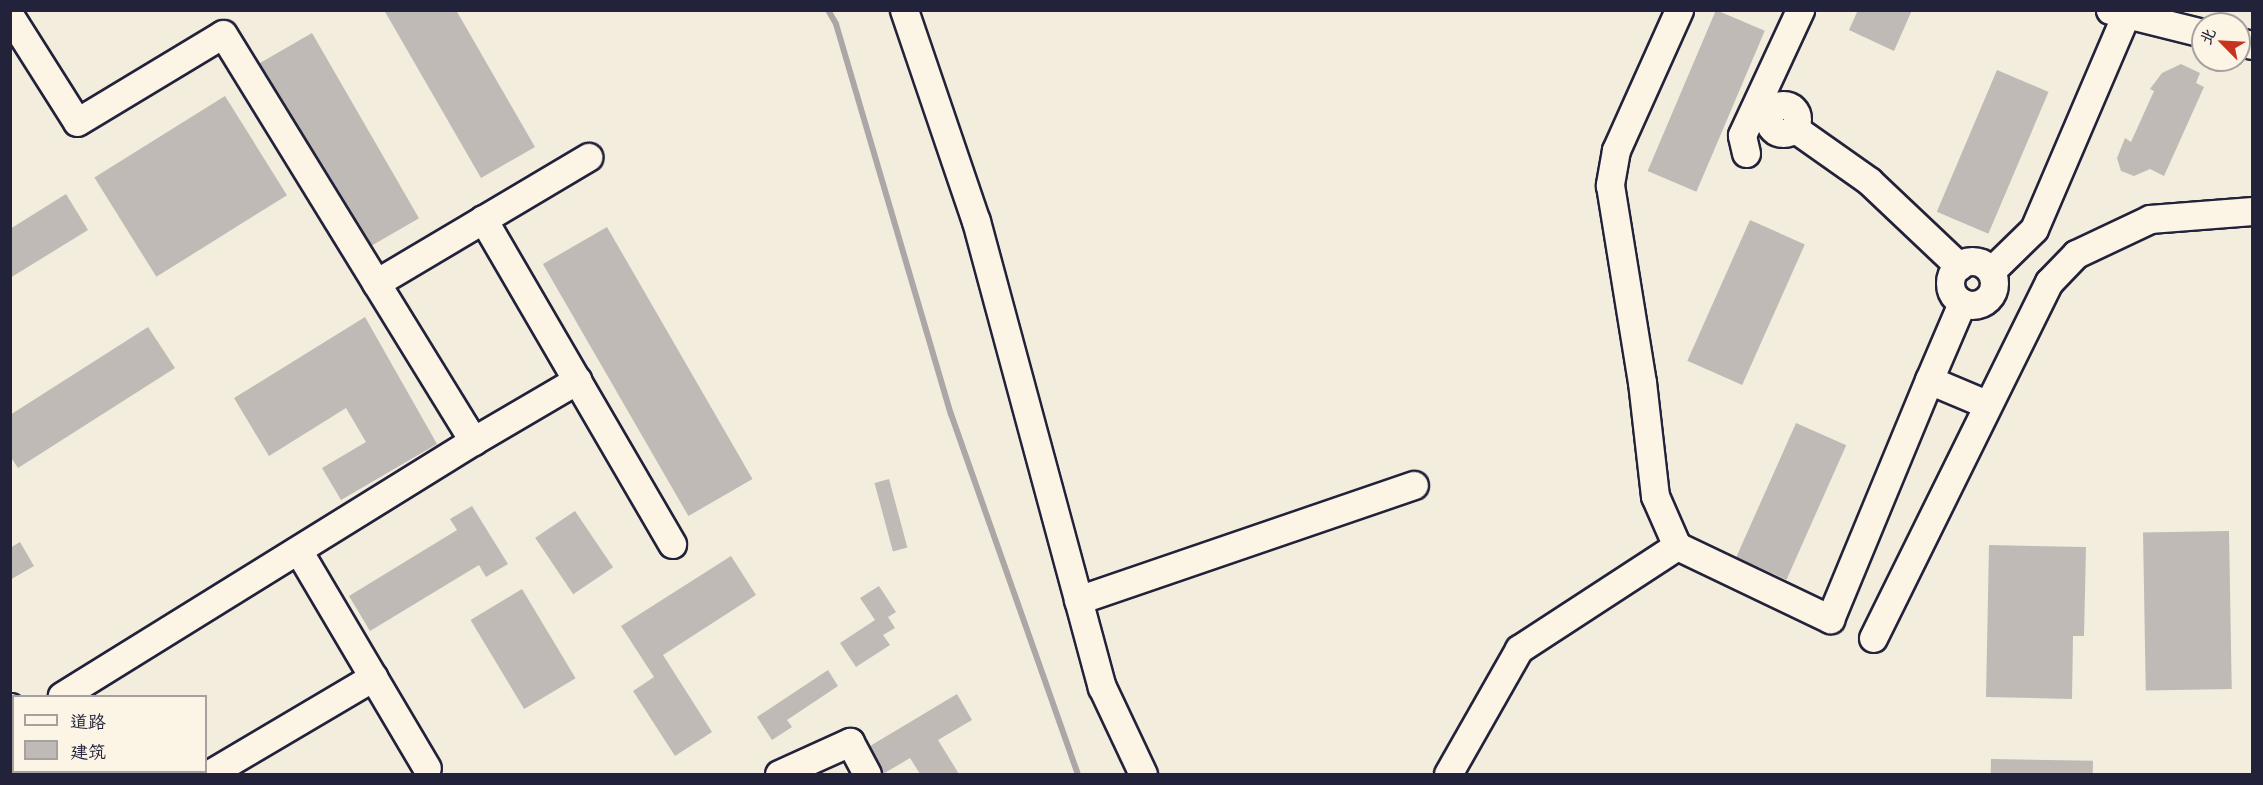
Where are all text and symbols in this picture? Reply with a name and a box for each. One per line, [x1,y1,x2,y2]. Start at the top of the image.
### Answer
north arrow [2191,12,2251,72]
text: 北 [2192,23,2221,48]
legend [12,695,207,773]
text: 道路 [70,707,106,734]
text: 建筑 [70,737,106,764]

